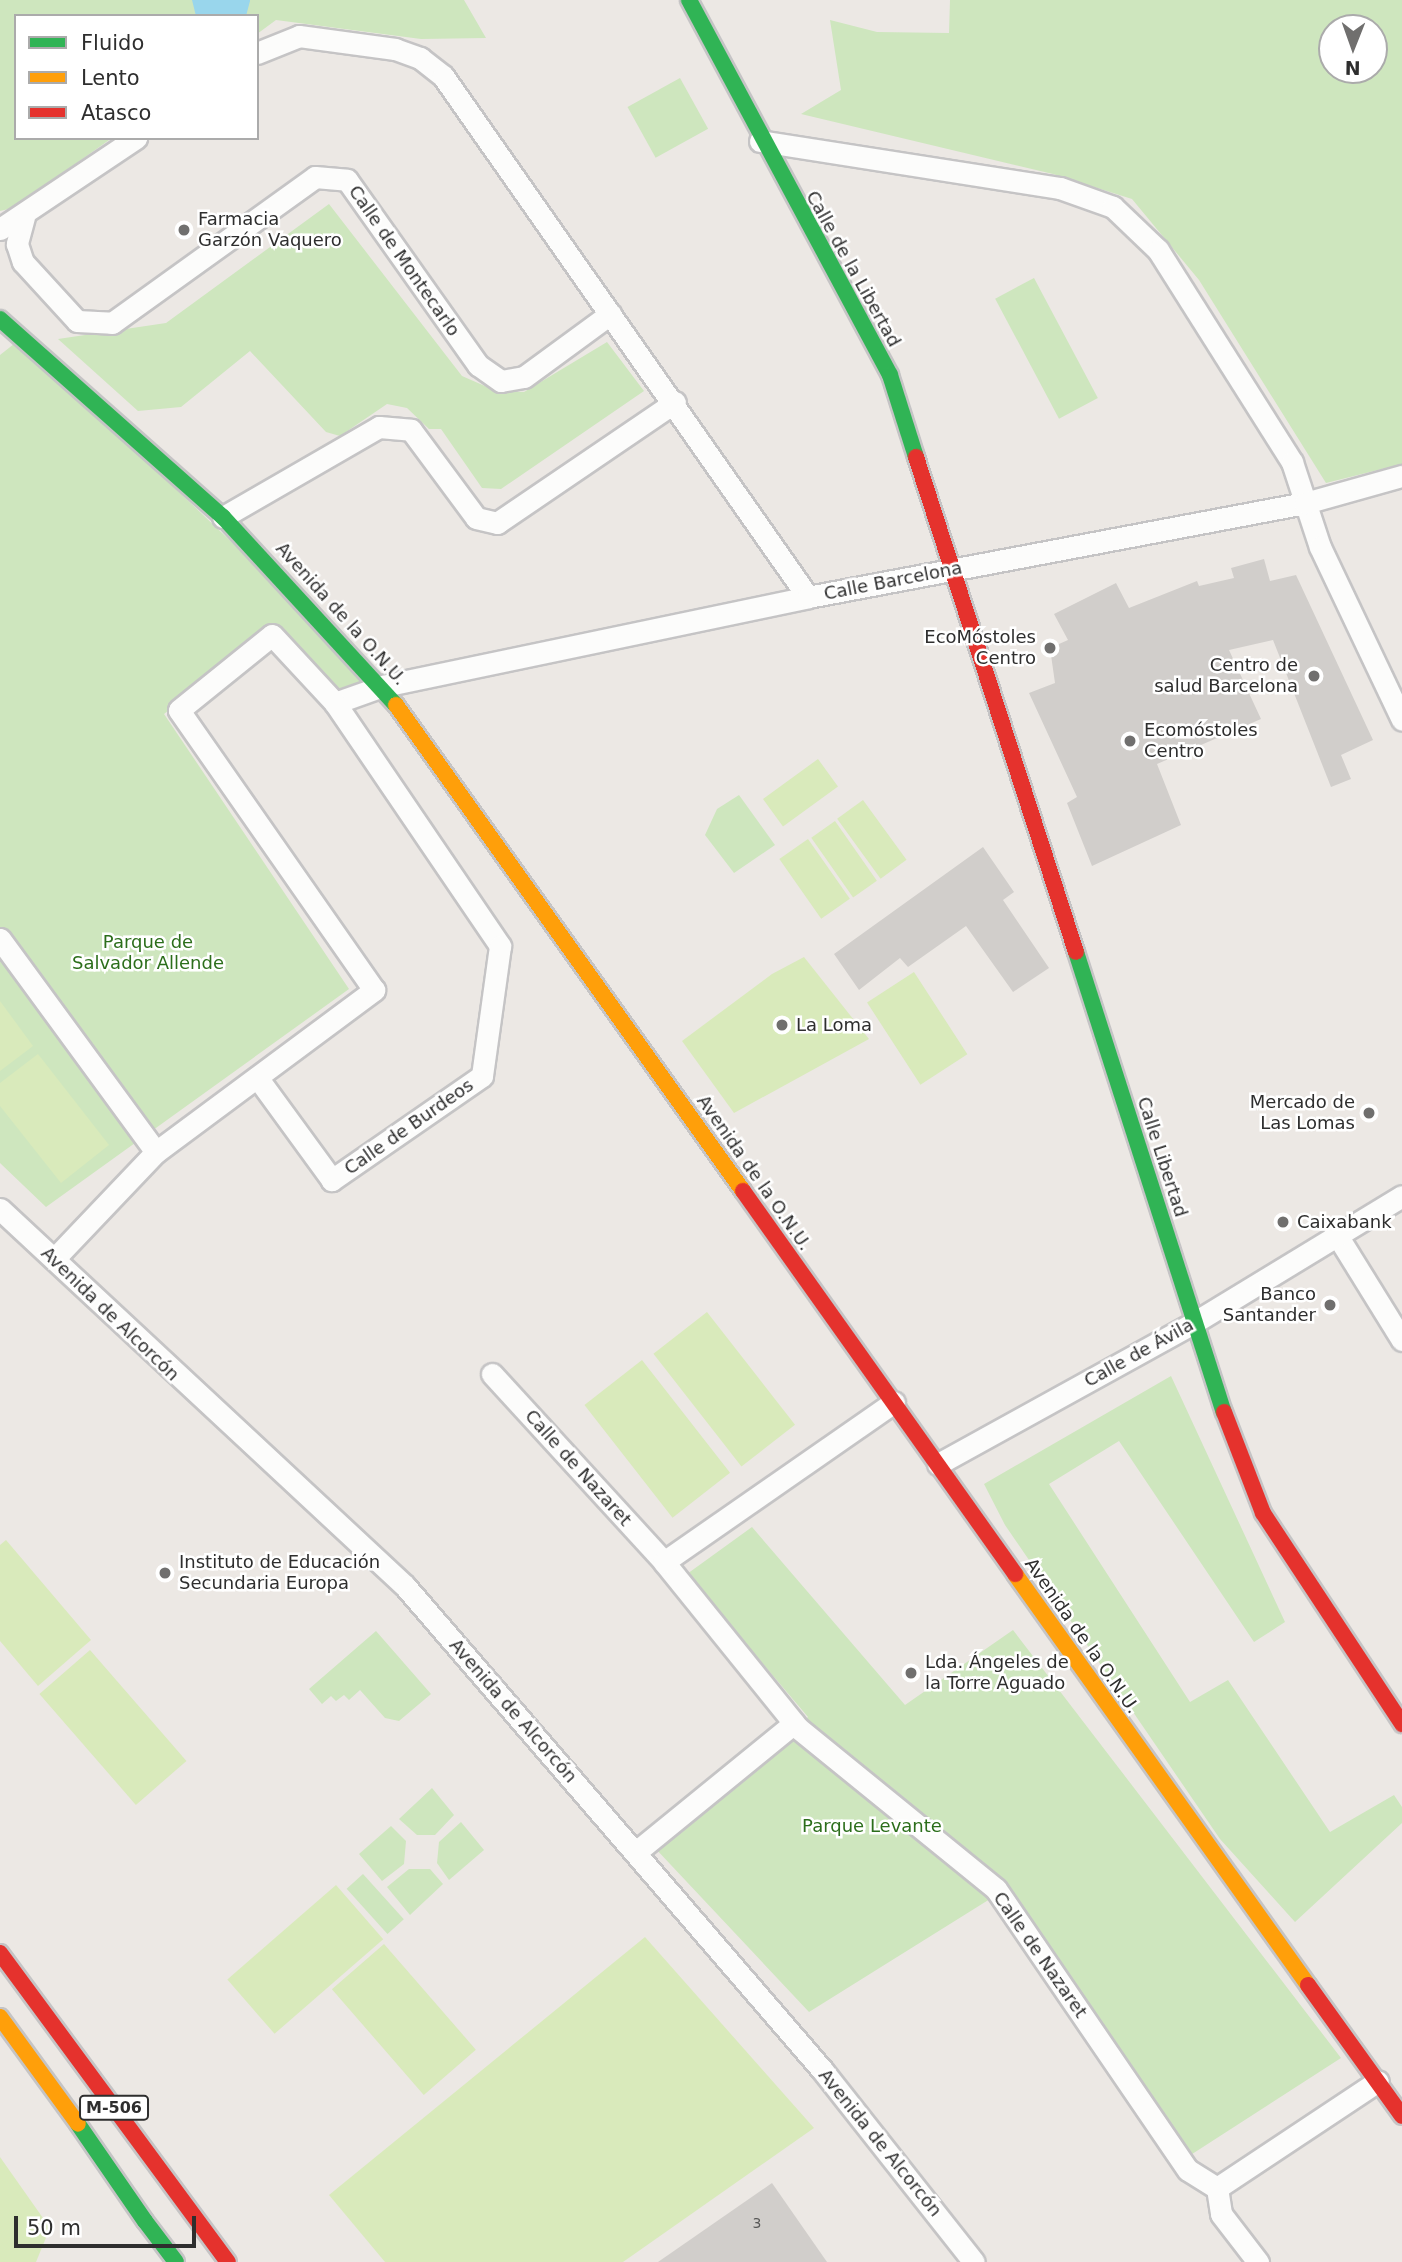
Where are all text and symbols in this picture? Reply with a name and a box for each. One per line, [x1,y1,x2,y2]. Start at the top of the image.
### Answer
legend [14,14,259,140]
north arrow [1318,14,1388,84]
text: Fluido [81,31,144,55]
text: N [1345,57,1361,79]
text: Lento [81,66,140,90]
text: Atasco [81,101,151,125]
street label: Calle de Montecarlo [344,181,464,341]
street label: Calle de la Libertad [801,187,905,351]
place label: Farmacia Garzón Vaquero [198,209,342,252]
marker: Farmacia Garzón Vaquero [176,222,192,238]
street label: Avenida de la O.N.U. [271,538,411,690]
street label: Calle Barcelona [822,557,964,605]
place label: EcoMóstoles Centro [924,627,1036,670]
marker: EcoMóstoles Centro [1042,640,1058,656]
place label: Centro de salud Barcelona [1154,655,1298,698]
marker: Centro de salud Barcelona [1304,666,1324,686]
place label: Ecomóstoles Centro [1144,720,1258,762]
marker: Ecomóstoles Centro [1122,733,1138,749]
park label: Parque de Salvador Allende [72,932,224,974]
place label: La Loma [796,1014,872,1036]
marker: La Loma [774,1017,790,1033]
street label: Calle de Burdeos [340,1074,478,1180]
street label: Avenida de la O.N.U. [692,1091,816,1255]
place label: Mercado de Las Lomas [1250,1092,1355,1134]
street label: Calle Libertad [1132,1094,1192,1220]
marker: Mercado de Las Lomas [1361,1105,1377,1121]
place label: Caixabank [1297,1211,1392,1233]
marker: Caixabank [1275,1214,1291,1230]
street label: Avenida de Alcorcón [37,1243,183,1385]
place label: Banco Santander [1223,1284,1316,1326]
marker: Banco Santander [1322,1297,1338,1313]
street label: Calle de Ávila [1081,1314,1197,1392]
street label: Calle de Nazaret [520,1406,636,1530]
place label: Instituto de Educación Secundaria Europa [179,1552,380,1594]
street label: Avenida de la O.N.U. [1020,1554,1144,1718]
marker: Instituto de Educación Secundaria Europa [157,1565,173,1581]
street label: Avenida de Alcorcón [445,1635,581,1787]
place label: Lda. Ángeles de la Torre Aguado [925,1652,1069,1694]
marker: Lda. Ángeles de la Torre Aguado [903,1665,919,1681]
park label: Parque Levante [802,1815,942,1837]
street label: Calle de Nazaret [988,1888,1092,2022]
street label: Avenida de Alcorcón [814,2065,946,2221]
road number: M-506 [79,2096,149,2120]
scale bar [18,2202,200,2246]
house number: 3 [753,2215,761,2231]
text: 50 m [27,2216,81,2240]

